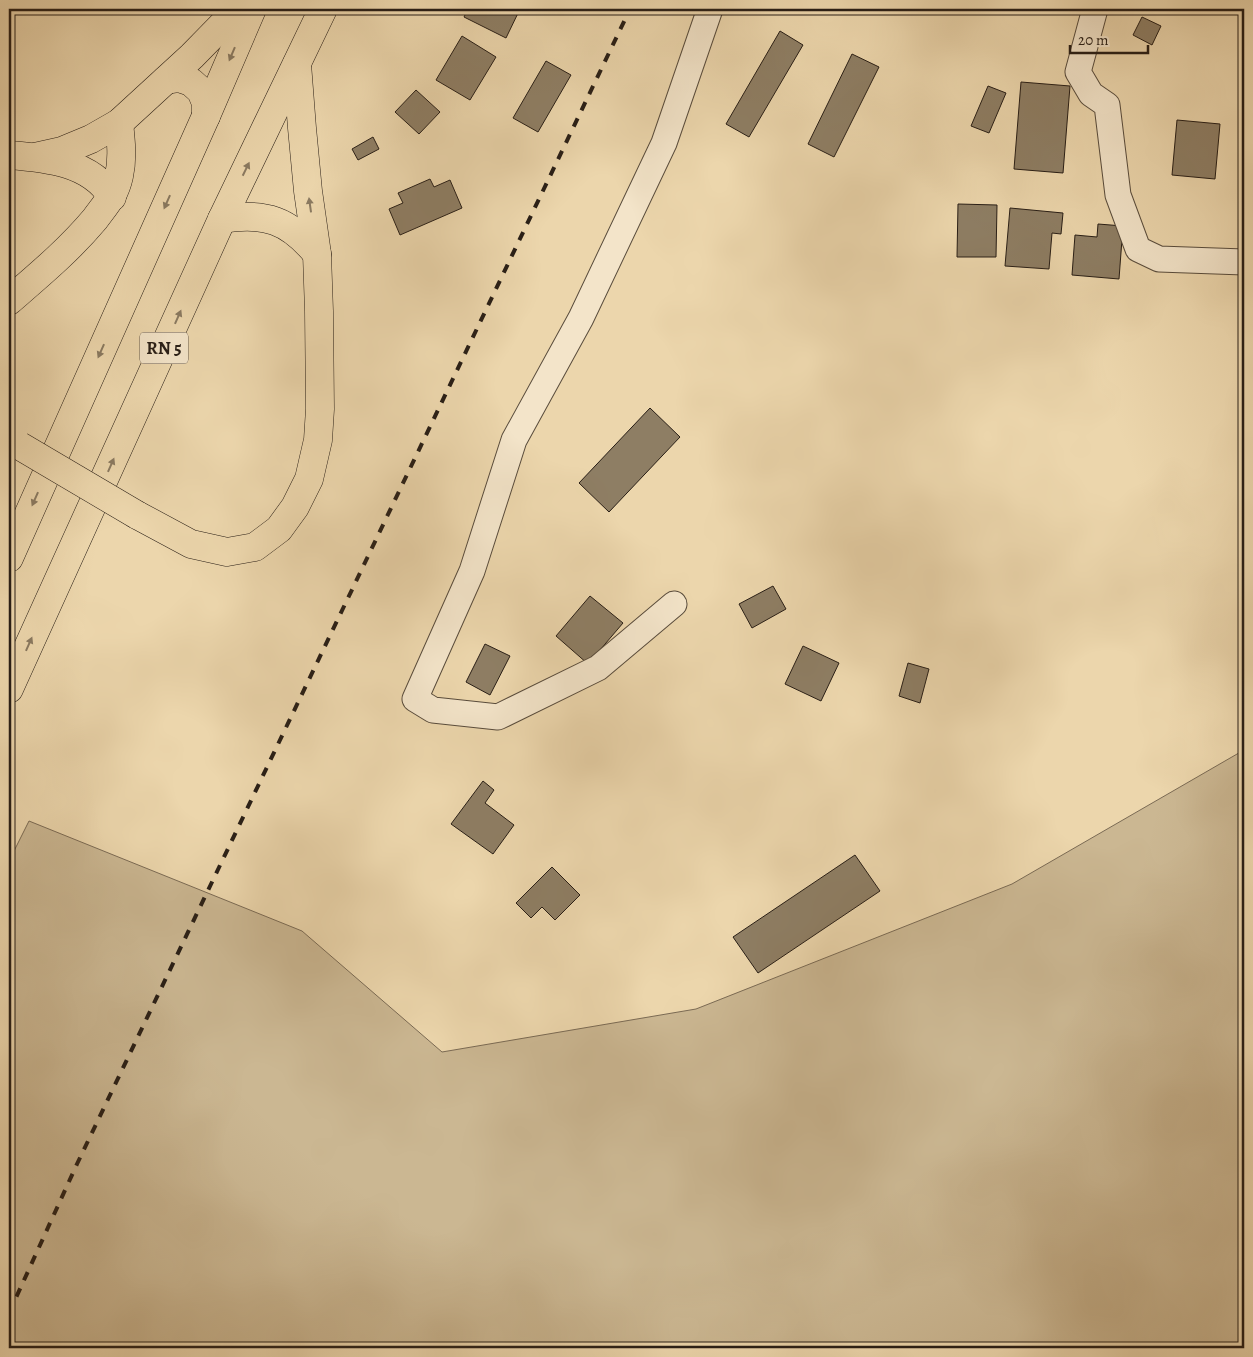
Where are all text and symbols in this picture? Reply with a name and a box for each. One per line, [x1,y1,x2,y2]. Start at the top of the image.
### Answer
scale bar [1070,22,1148,54]
text: 20 m [1078,30,1109,50]
one-way arrow [228,47,236,61]
one-way arrow [242,162,250,176]
one-way arrow [163,195,171,209]
one-way arrow [306,197,314,213]
one-way arrow [174,310,182,324]
road number: RN 5 [140,332,188,363]
one-way arrow [97,344,105,358]
one-way arrow [107,458,115,472]
one-way arrow [31,492,39,506]
one-way arrow [25,637,33,651]

